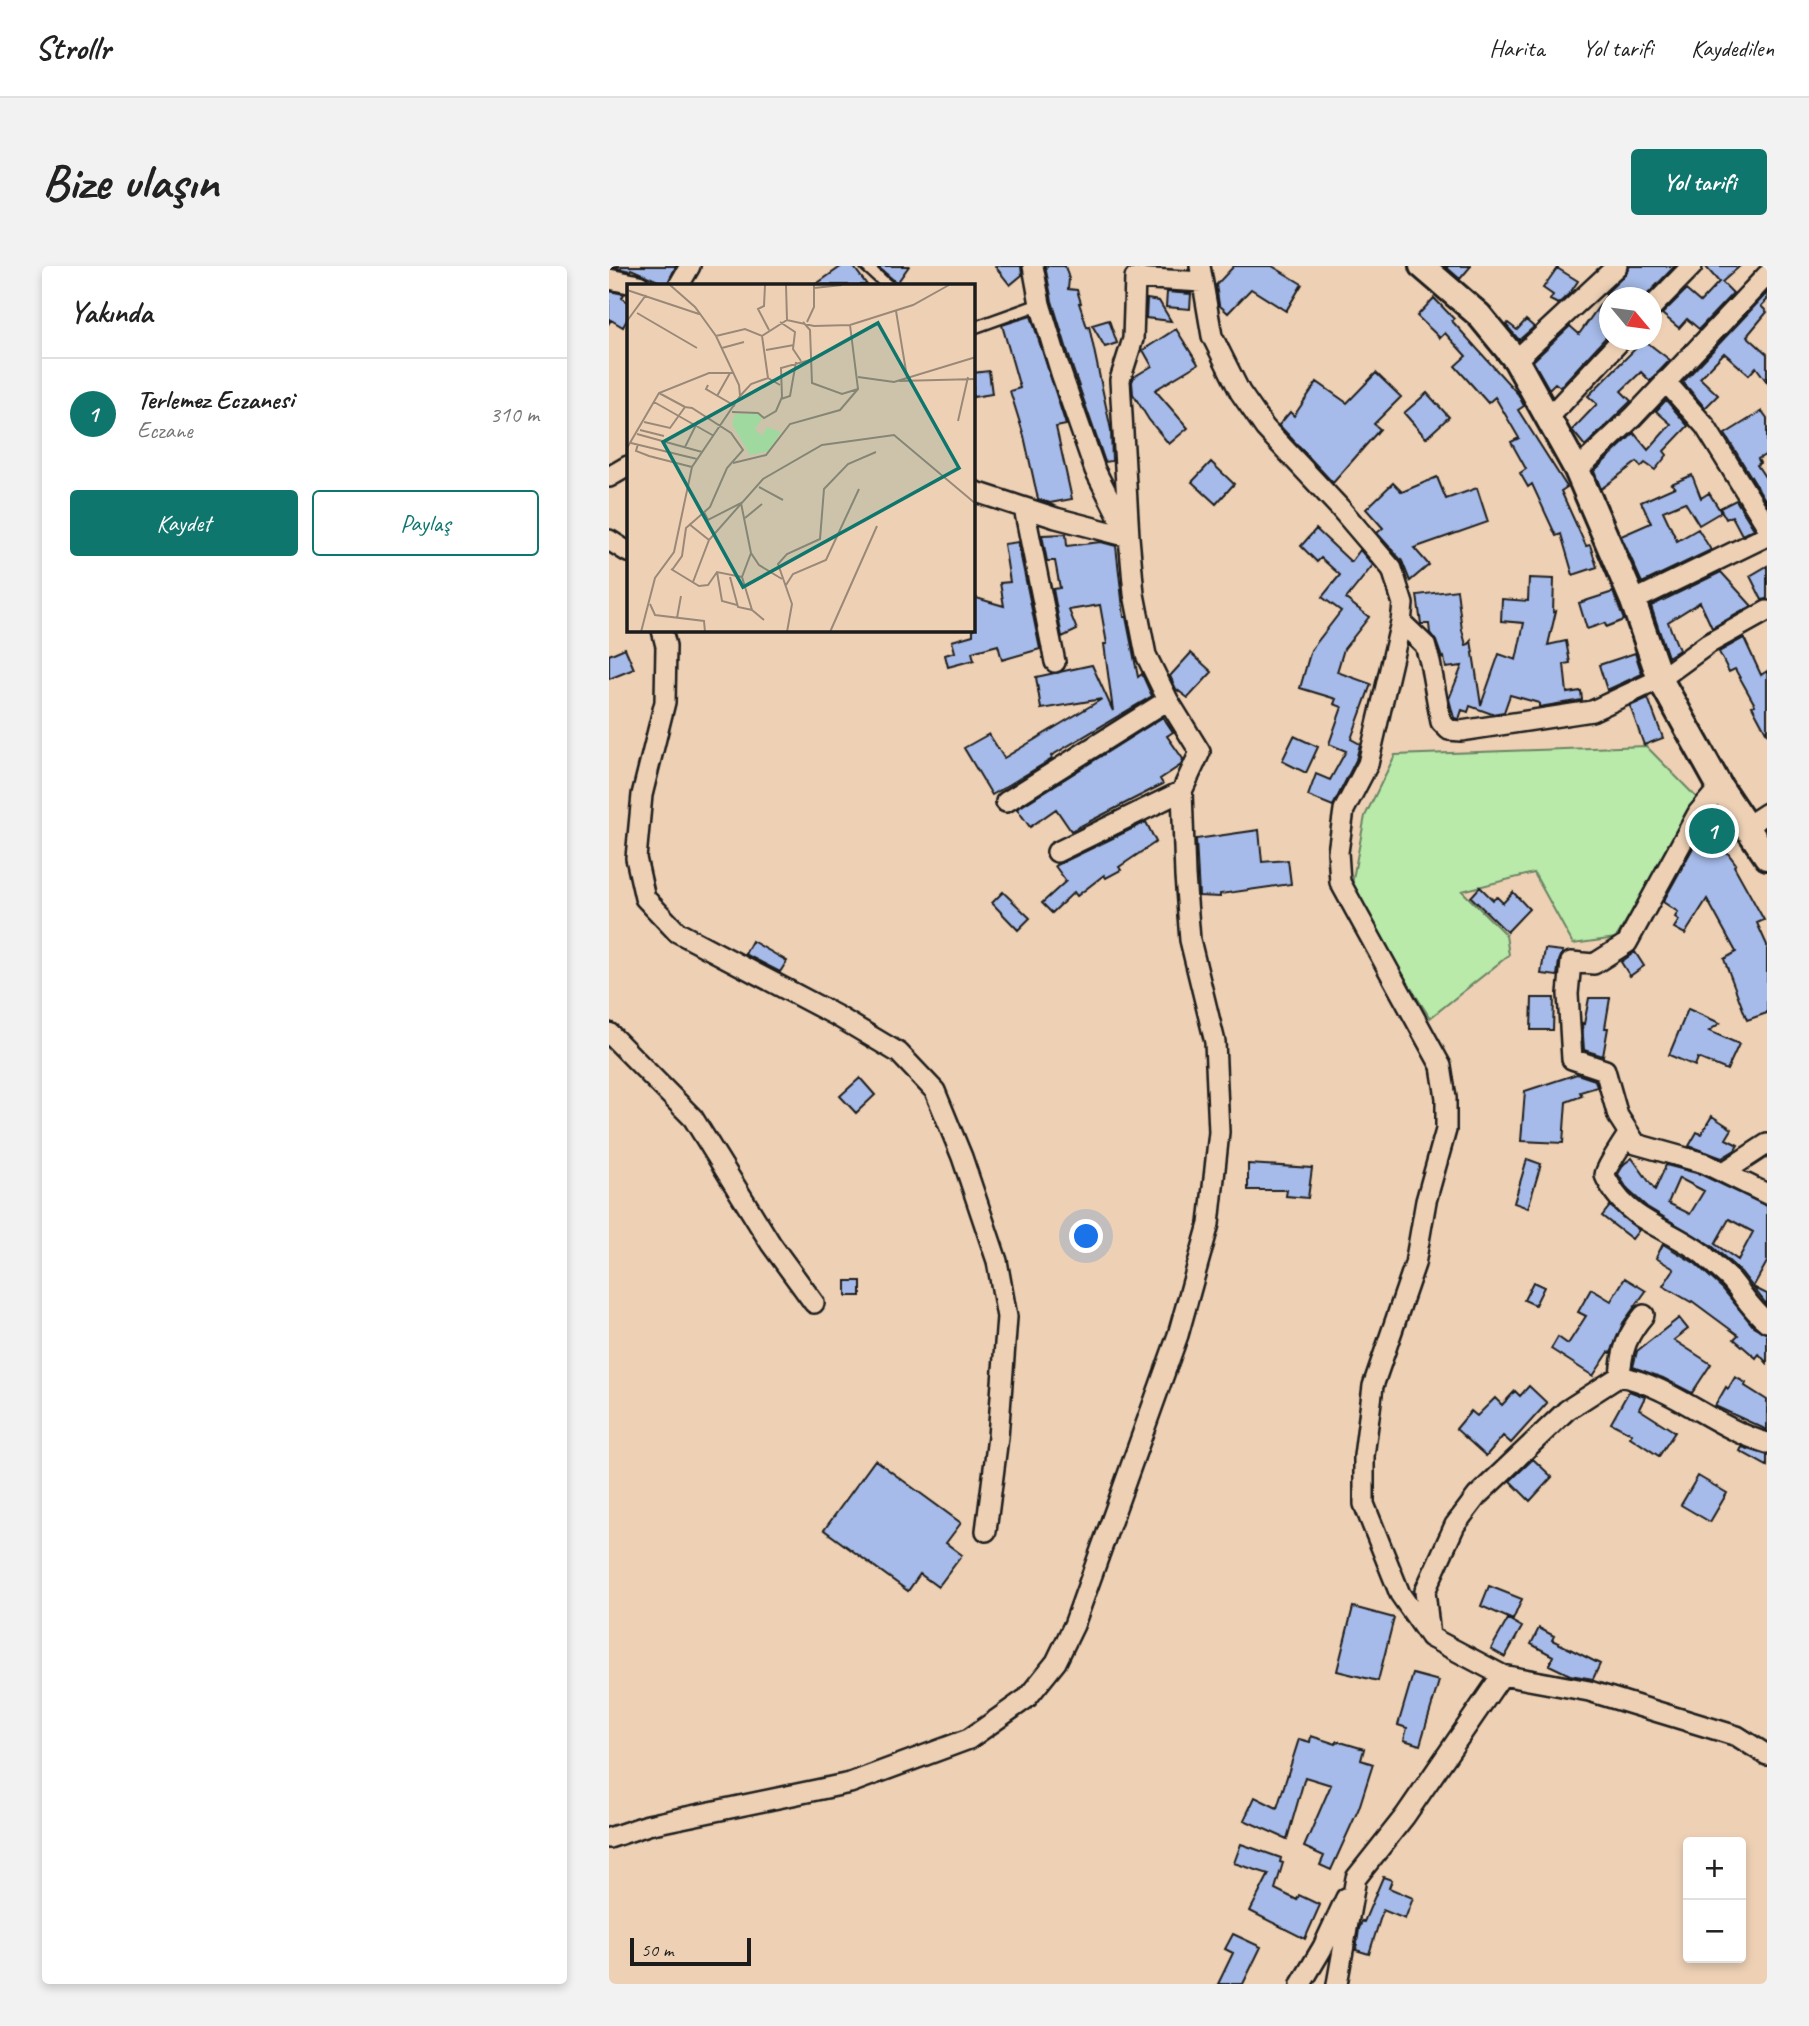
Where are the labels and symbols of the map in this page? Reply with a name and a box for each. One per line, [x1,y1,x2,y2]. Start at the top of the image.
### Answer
inset map [627,284,975,632]
north arrow [1599,287,1662,350]
pin: 1 [1689,805,1735,857]
your location [1069,1219,1103,1253]
scale bar [630,1935,751,1967]

